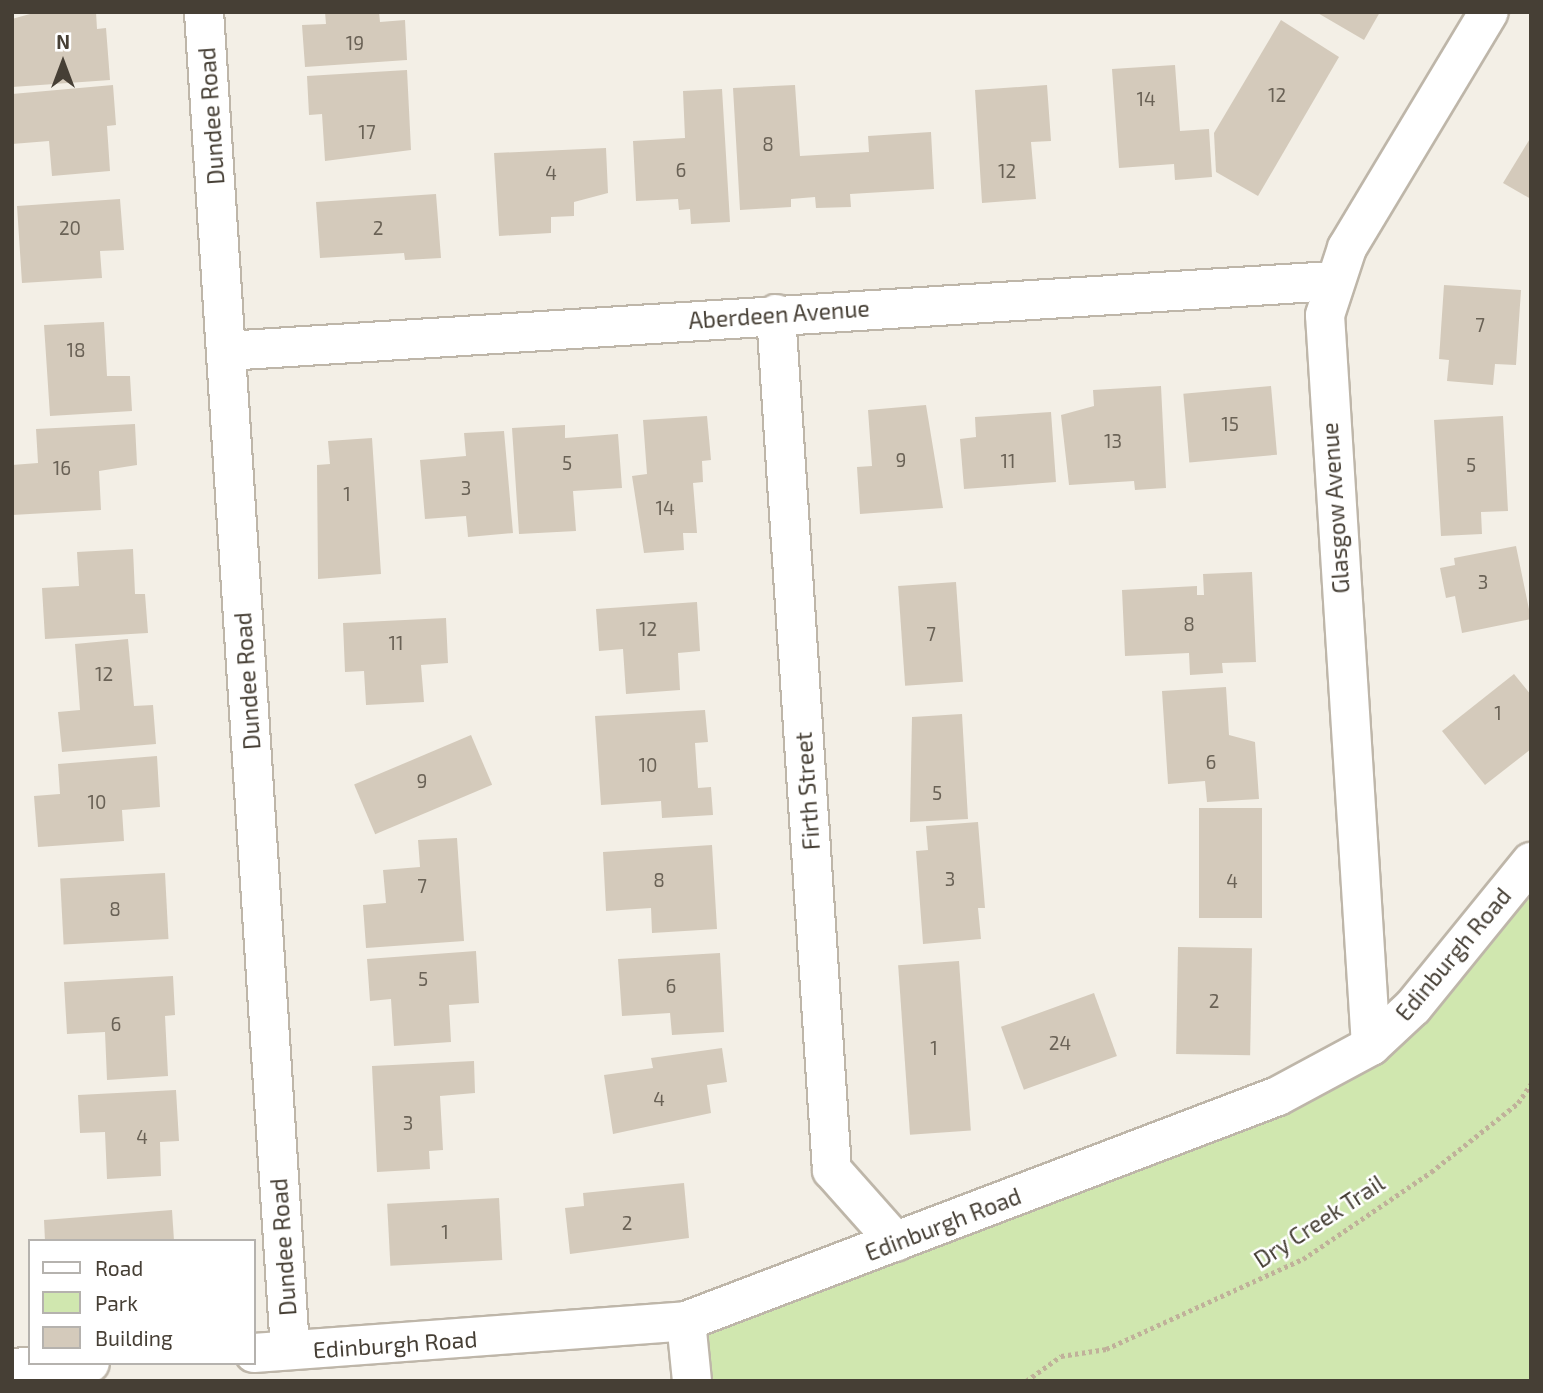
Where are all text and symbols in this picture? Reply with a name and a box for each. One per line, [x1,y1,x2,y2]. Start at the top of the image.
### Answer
north arrow [28,28,98,98]
text: N [56,30,70,53]
house number: 19 [346,32,364,54]
street label: Dundee Road [192,46,230,186]
house number: 12 [1268,84,1286,106]
house number: 14 [1136,88,1156,110]
house number: 17 [358,121,376,143]
house number: 8 [762,133,774,155]
house number: 6 [676,159,686,181]
house number: 12 [998,160,1016,182]
house number: 4 [545,162,557,184]
house number: 20 [59,217,81,239]
house number: 2 [373,217,383,239]
street label: Aberdeen Avenue [687,294,871,334]
house number: 7 [1475,314,1485,336]
house number: 18 [66,339,86,361]
house number: 15 [1221,413,1239,435]
street label: Glasgow Avenue [1315,421,1355,595]
house number: 13 [1104,430,1122,452]
house number: 9 [896,449,906,471]
house number: 11 [1000,450,1016,472]
house number: 5 [562,452,572,474]
house number: 5 [1466,454,1476,476]
house number: 16 [53,457,71,479]
house number: 3 [461,477,471,499]
house number: 1 [343,483,351,505]
house number: 14 [655,497,675,519]
house number: 3 [1478,571,1488,593]
street label: Dundee Road [228,611,266,751]
house number: 8 [1183,613,1195,635]
house number: 12 [639,618,657,640]
house number: 7 [926,623,936,645]
house number: 11 [388,632,404,654]
house number: 12 [95,663,113,685]
house number: 1 [1494,702,1502,724]
street label: Firth Street [789,731,825,851]
house number: 6 [1206,751,1216,773]
house number: 10 [638,754,658,776]
house number: 9 [417,770,427,792]
house number: 5 [932,782,942,804]
house number: 10 [87,791,107,813]
house number: 3 [945,868,955,890]
house number: 8 [653,869,665,891]
house number: 4 [1226,870,1238,892]
house number: 7 [417,875,427,897]
street label: Edinburgh Road [1389,882,1517,1026]
house number: 8 [109,898,121,920]
house number: 5 [418,968,428,990]
house number: 6 [666,975,676,997]
house number: 2 [1209,990,1219,1012]
house number: 6 [111,1013,121,1035]
house number: 24 [1049,1032,1071,1054]
house number: 1 [930,1037,938,1059]
house number: 4 [653,1088,665,1110]
house number: 3 [403,1112,413,1134]
house number: 4 [136,1126,148,1148]
street label: Dry Creek Trail [1248,1168,1390,1274]
street label: Dundee Road [264,1177,302,1317]
street label: Edinburgh Road [861,1182,1025,1266]
house number: 2 [622,1212,632,1234]
house number: 1 [441,1221,449,1243]
legend [28,1239,256,1365]
text: Road [95,1255,143,1280]
text: Park [95,1290,138,1315]
street label: Edinburgh Road [312,1324,478,1364]
text: Building [95,1325,173,1350]

